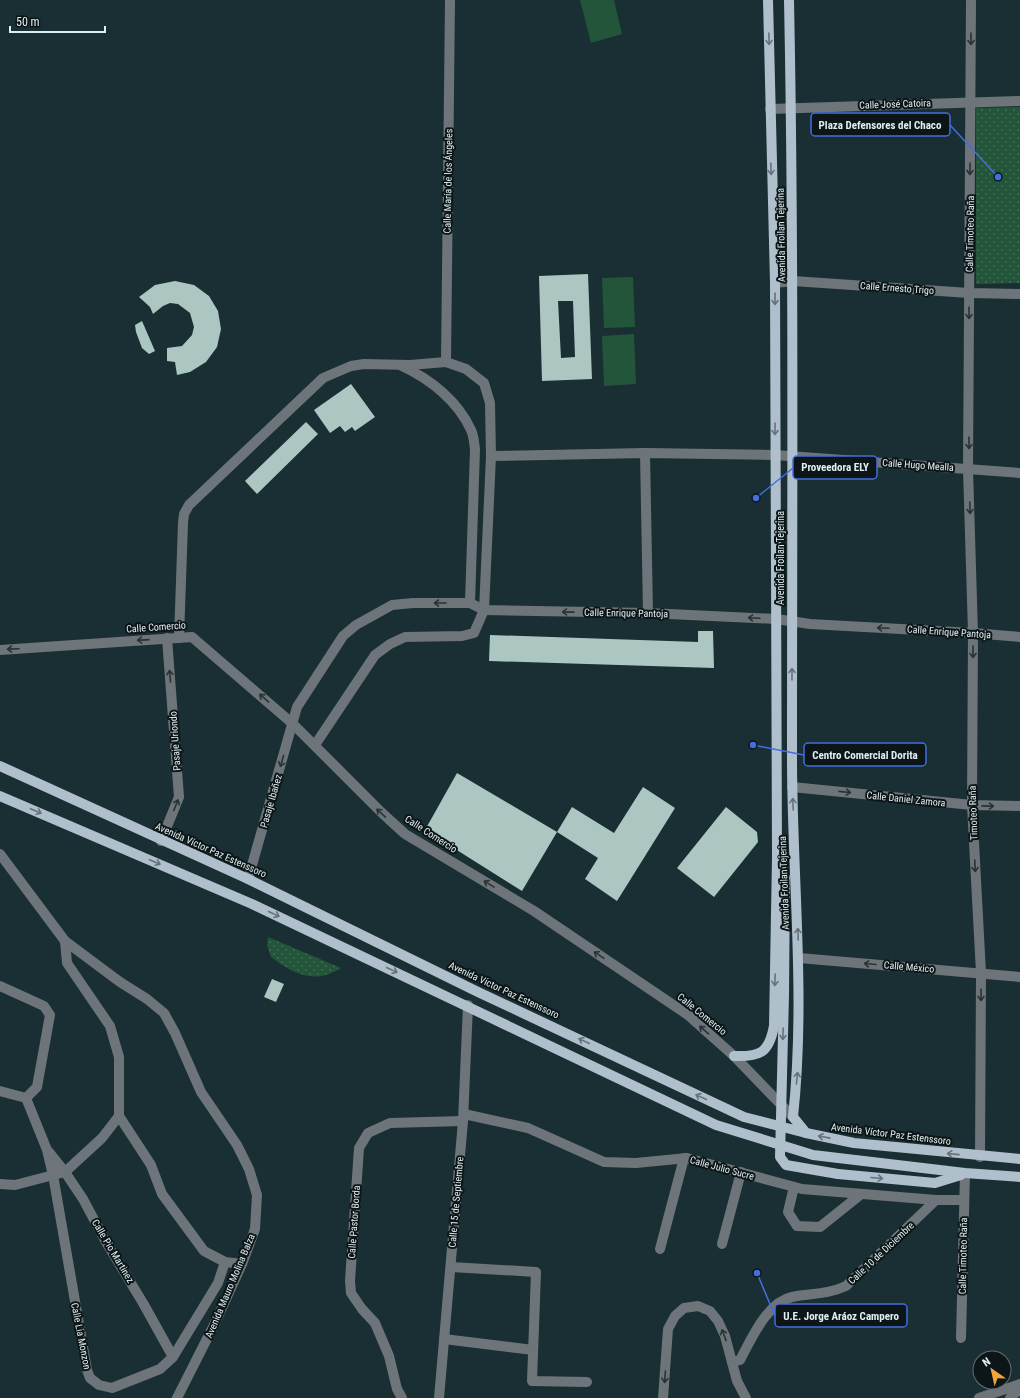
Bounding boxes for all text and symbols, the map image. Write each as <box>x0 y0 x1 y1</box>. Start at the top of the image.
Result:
scale bar <box>10 8 105 34</box>
text: 50 m <box>16 15 40 29</box>
one-way arrow <box>765 32 773 45</box>
one-way arrow <box>967 32 975 45</box>
street label: Calle José Catoira <box>859 97 931 111</box>
callout: Plaza Defensores del Chaco <box>811 113 950 136</box>
text: Plaza Defensores del Chaco <box>819 119 942 132</box>
street label: Calle María de los Ángeles <box>441 128 454 233</box>
one-way arrow <box>768 162 775 175</box>
one-way arrow <box>966 162 974 175</box>
street label: Avenida Froilan Tejerina <box>775 188 787 282</box>
street label: Calle Timoteo Raña <box>964 195 976 272</box>
street label: Calle Ernesto Trigo <box>860 280 934 296</box>
one-way arrow <box>771 292 779 305</box>
one-way arrow <box>965 306 973 319</box>
one-way arrow <box>771 422 779 435</box>
one-way arrow <box>965 436 973 449</box>
callout: Proveedora ELY <box>793 456 877 479</box>
street label: Calle Hugo Mealla <box>882 457 954 473</box>
text: Proveedora ELY <box>801 461 869 474</box>
one-way arrow <box>966 501 973 514</box>
street label: Avenida Froilan Tejerina <box>775 511 786 605</box>
one-way arrow <box>434 599 447 607</box>
street label: Calle Enrique Pantoja <box>584 607 668 619</box>
one-way arrow <box>562 608 575 615</box>
one-way arrow <box>748 614 761 622</box>
street label: Calle Comercio <box>126 619 186 635</box>
one-way arrow <box>877 624 890 631</box>
street label: Calle Enrique Pantoja <box>907 624 992 640</box>
one-way arrow <box>137 637 150 644</box>
one-way arrow <box>969 645 977 658</box>
one-way arrow <box>7 646 20 653</box>
one-way arrow <box>788 668 796 681</box>
one-way arrow <box>167 670 174 683</box>
one-way arrow <box>258 694 269 703</box>
street label: Pasaje Uriondo <box>167 711 183 771</box>
callout: Centro Comercial Dorita <box>804 743 926 766</box>
text: Centro Comercial Dorita <box>812 749 918 762</box>
one-way arrow <box>278 754 285 767</box>
street label: Pasaje Ibañez <box>258 773 284 829</box>
street label: Timoteo Raña <box>967 785 979 841</box>
one-way arrow <box>838 789 851 796</box>
street label: Calle Daniel Zamora <box>866 789 946 809</box>
one-way arrow <box>789 798 797 811</box>
one-way arrow <box>173 799 181 811</box>
one-way arrow <box>981 802 994 810</box>
one-way arrow <box>29 808 41 815</box>
one-way arrow <box>376 808 387 817</box>
street label: Calle Comercio <box>403 813 459 855</box>
street label: Avenida Víctor Paz Estenssoro <box>154 820 268 880</box>
street label: Avenida Froilan Tejerina <box>777 836 791 930</box>
one-way arrow <box>149 859 161 866</box>
one-way arrow <box>972 859 979 872</box>
one-way arrow <box>483 880 495 888</box>
one-way arrow <box>268 911 280 918</box>
one-way arrow <box>794 928 801 941</box>
one-way arrow <box>593 951 604 959</box>
street label: Calle México <box>883 959 935 975</box>
street label: Avenida Víctor Paz Estenssoro <box>447 960 561 1020</box>
one-way arrow <box>864 960 877 967</box>
one-way arrow <box>386 967 398 974</box>
one-way arrow <box>771 973 779 986</box>
one-way arrow <box>977 988 985 1001</box>
street label: Calle Comercio <box>675 991 729 1037</box>
one-way arrow <box>700 1026 710 1035</box>
one-way arrow <box>779 1027 787 1040</box>
one-way arrow <box>578 1037 590 1044</box>
one-way arrow <box>793 1072 801 1085</box>
one-way arrow <box>696 1093 708 1100</box>
street label: Avenida Víctor Paz Estenssoro <box>831 1121 951 1147</box>
one-way arrow <box>818 1133 831 1141</box>
one-way arrow <box>947 1150 960 1157</box>
street label: Calle Julio Sucre <box>689 1154 756 1182</box>
street label: Calle 15 de Septiembre <box>447 1156 465 1248</box>
one-way arrow <box>870 1174 883 1181</box>
street label: Calle Pastor Borda <box>346 1185 362 1259</box>
street label: Calle Pio Martinez <box>90 1217 136 1285</box>
street label: Calle Timoteo Raña <box>957 1217 969 1294</box>
street label: Calle 10 de Diciembre <box>846 1219 916 1286</box>
street label: Avenida Mauro Molina Balza <box>203 1232 257 1340</box>
street label: Calle Lia Monzon <box>69 1302 93 1370</box>
callout: U.E. Jorge Aráoz Campero <box>775 1304 907 1327</box>
text: U.E. Jorge Aráoz Campero <box>783 1310 899 1323</box>
one-way arrow <box>720 1328 727 1341</box>
north arrow <box>972 1350 1012 1390</box>
text: N <box>980 1355 993 1369</box>
one-way arrow <box>661 1370 668 1383</box>

